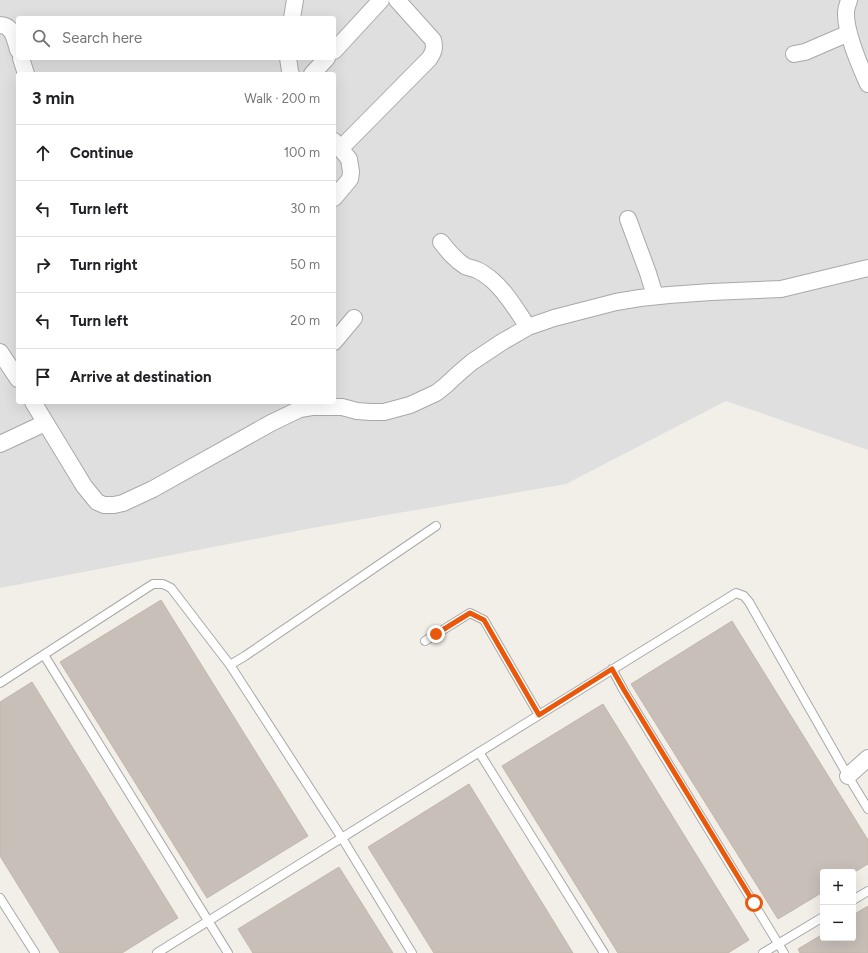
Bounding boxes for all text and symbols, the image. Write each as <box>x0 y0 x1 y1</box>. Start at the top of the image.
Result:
search box <box>16 16 336 60</box>
icon: search <box>30 27 52 49</box>
text: Search here <box>62 29 142 47</box>
text: 3 min <box>32 88 74 108</box>
text: Walk · 200 m <box>244 91 320 106</box>
icon: ahead <box>32 142 54 164</box>
text: Continue <box>70 144 133 162</box>
text: 100 m <box>284 145 320 160</box>
icon: left <box>32 198 54 220</box>
text: Turn left <box>70 200 128 218</box>
text: 30 m <box>290 201 320 216</box>
icon: right <box>32 254 54 276</box>
text: Turn right <box>70 256 138 274</box>
text: 50 m <box>290 257 320 272</box>
icon: left <box>32 310 54 332</box>
text: Turn left <box>70 312 128 330</box>
text: 20 m <box>290 313 320 328</box>
icon: arrive <box>32 366 54 388</box>
text: Arrive at destination <box>70 368 211 386</box>
route end <box>427 625 445 643</box>
map controls <box>820 869 856 941</box>
button: + <box>820 869 856 905</box>
route start <box>745 894 763 912</box>
button: − <box>820 905 856 941</box>

